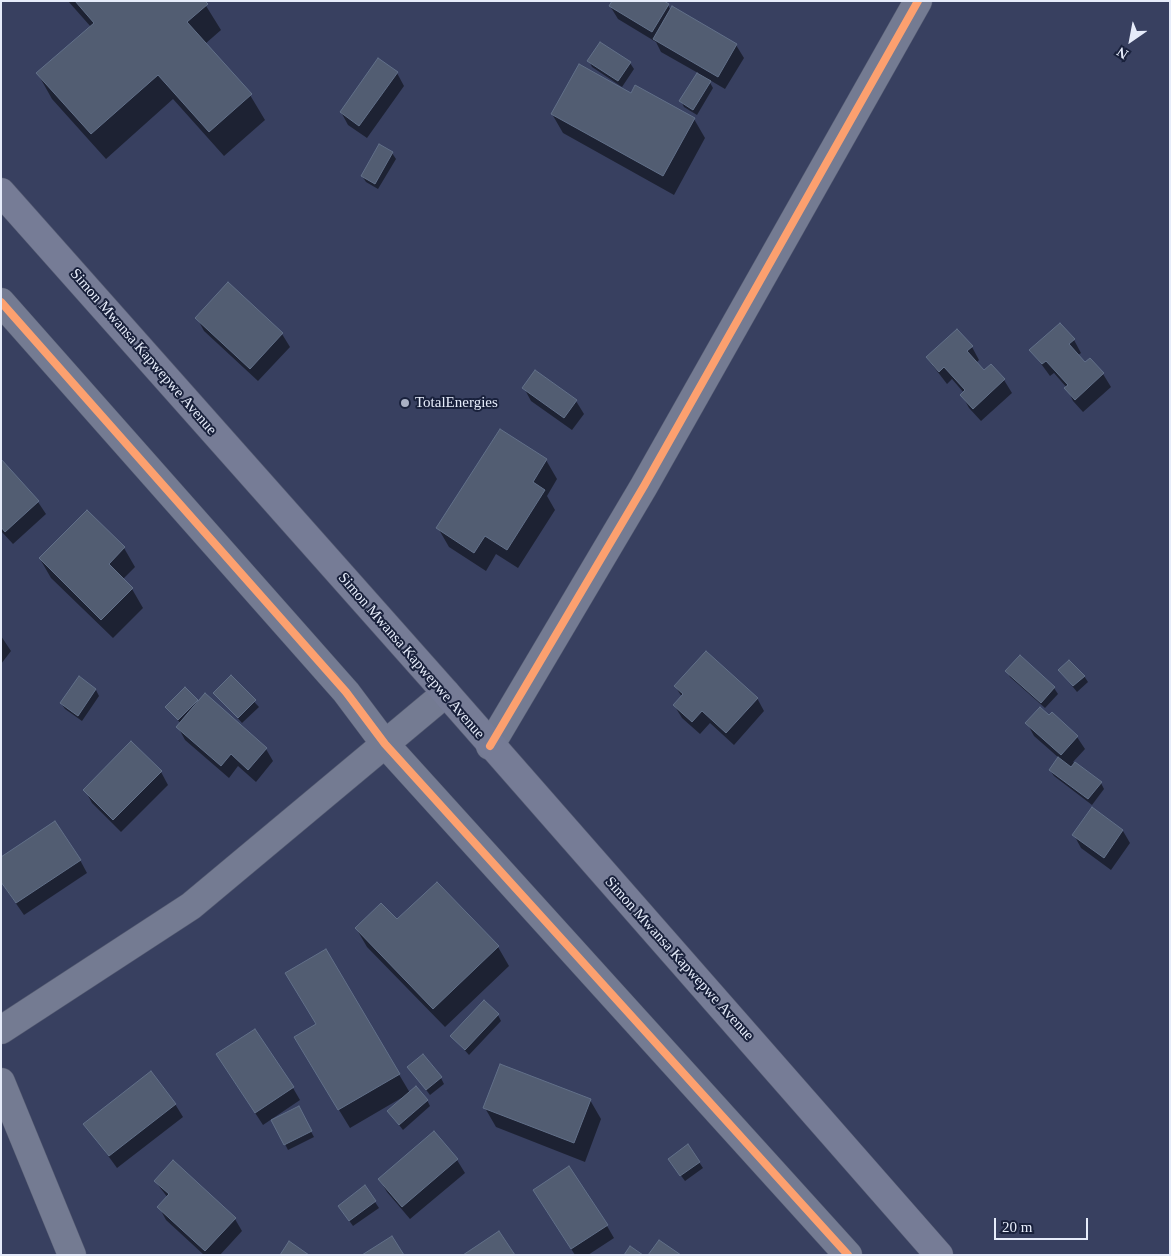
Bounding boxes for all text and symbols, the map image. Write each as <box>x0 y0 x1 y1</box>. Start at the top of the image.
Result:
north arrow <box>1106 15 1156 65</box>
text: N <box>1114 44 1131 62</box>
street label: Simon Mwansa Kapwepwe Avenue <box>66 265 220 439</box>
place label: TotalEnergies <box>415 394 498 412</box>
marker: TotalEnergies <box>399 397 411 409</box>
street label: Simon Mwansa Kapwepwe Avenue <box>334 569 488 743</box>
street label: Simon Mwansa Kapwepwe Avenue <box>601 873 757 1045</box>
scale bar <box>996 1208 1090 1240</box>
text: 20 m <box>1002 1219 1032 1235</box>

